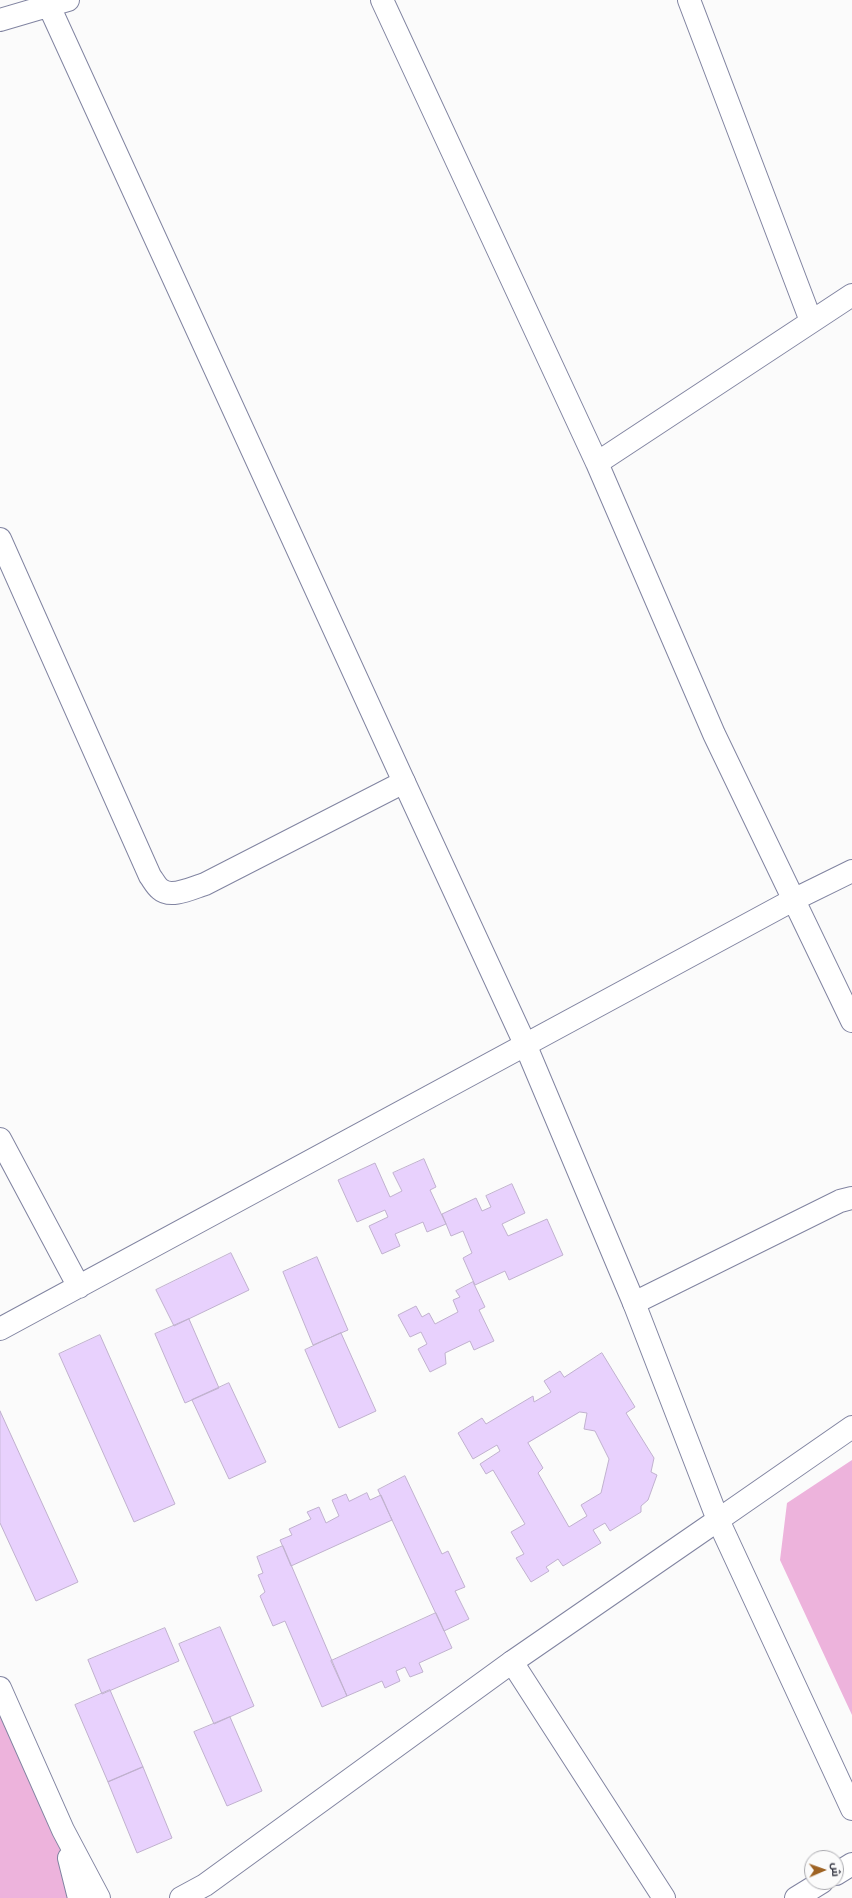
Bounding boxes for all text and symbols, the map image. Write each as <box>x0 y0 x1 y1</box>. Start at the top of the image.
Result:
north arrow <box>804 1850 844 1890</box>
text: ش <box>829 1862 842 1877</box>

